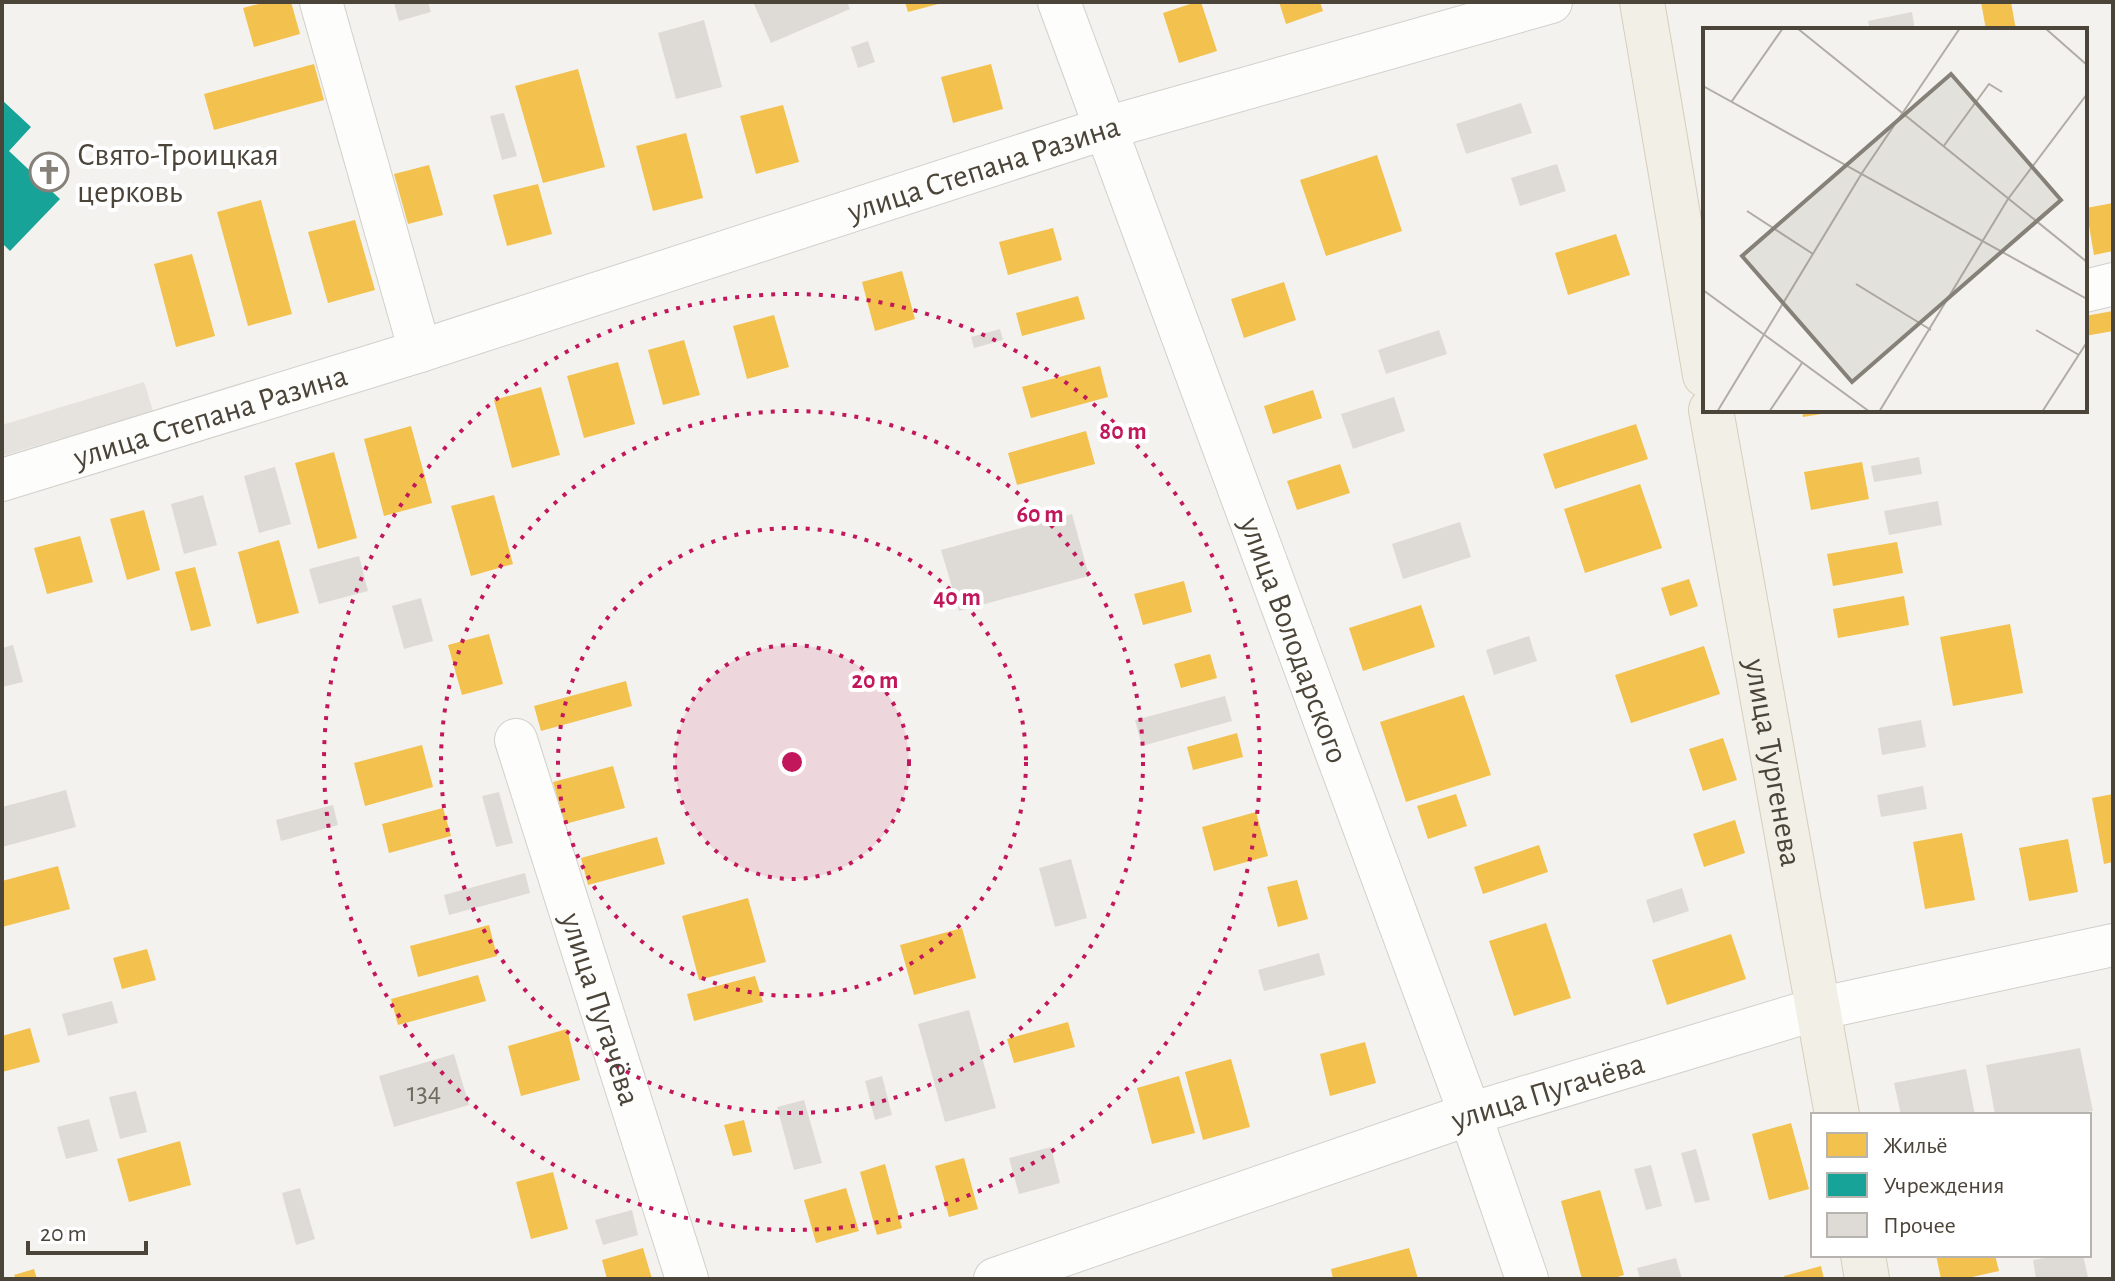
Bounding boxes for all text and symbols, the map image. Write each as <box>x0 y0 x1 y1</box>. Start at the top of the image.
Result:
inset map <box>1703 28 2087 412</box>
street label: улица Степана Разина <box>843 110 1124 228</box>
place label: Свято-Троицкая церковь <box>77 139 279 208</box>
church icon: Свято-Троицкая церковь <box>28 151 70 193</box>
street label: улица Степана Разина <box>69 359 351 474</box>
text: 80 m <box>1099 420 1147 444</box>
text: 60 m <box>1016 503 1064 527</box>
street label: улица Володарского <box>1233 512 1354 767</box>
text: 40 m <box>933 586 981 610</box>
street label: улица Тургенева <box>1739 655 1807 869</box>
text: 20 m <box>852 669 898 693</box>
centre of rings <box>778 748 806 776</box>
street label: улица Пугачёва <box>555 908 646 1109</box>
street label: улица Пугачёва <box>1446 1047 1648 1137</box>
house number: 134 <box>407 1079 441 1107</box>
legend <box>1811 1113 2091 1257</box>
text: Жильё <box>1883 1134 1948 1158</box>
text: Учреждения <box>1883 1174 2005 1198</box>
scale bar <box>28 1205 146 1255</box>
text: Прочее <box>1883 1214 1956 1238</box>
text: 20 m <box>40 1222 87 1246</box>

